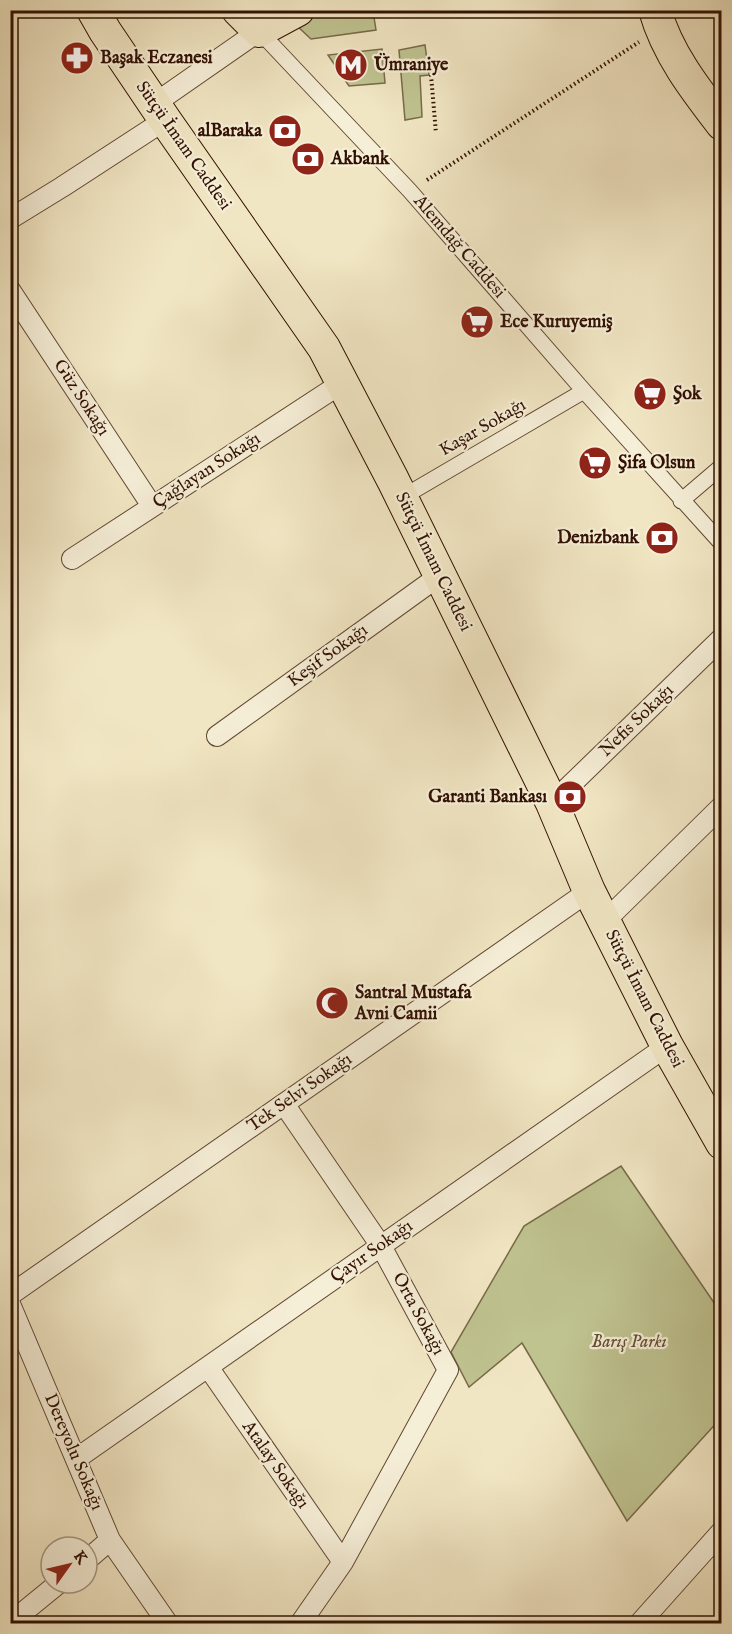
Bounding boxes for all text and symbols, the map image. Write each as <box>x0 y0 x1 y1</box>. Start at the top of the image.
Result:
pharmacy icon: Başak Eczanesi <box>59 40 95 76</box>
place label: Başak Eczanesi <box>100 47 213 70</box>
metro station icon: Ümraniye <box>333 47 369 83</box>
place label: Ümraniye <box>373 52 449 77</box>
street label: Sütçü İmam Caddesi <box>130 76 237 215</box>
bank icon: alBaraka <box>267 113 303 149</box>
place label: alBaraka <box>198 120 263 143</box>
bank icon: Akbank <box>290 141 326 177</box>
place label: Akbank <box>330 148 391 171</box>
street label: Alemdağ Caddesi <box>407 190 510 304</box>
supermarket icon: Ece Kuruyemiş <box>459 304 495 340</box>
place label: Ece Kuruyemiş <box>500 311 613 334</box>
street label: Güz Sokağı <box>48 355 114 441</box>
supermarket icon: Şok <box>632 376 668 412</box>
place label: Şok <box>673 383 703 406</box>
street label: Kaşar Sokağı <box>436 394 531 462</box>
street label: Çağlayan Sokağı <box>149 428 265 514</box>
supermarket icon: Şifa Olsun <box>577 445 613 481</box>
place label: Şifa Olsun <box>618 452 696 475</box>
street label: Sütçü İmam Caddesi <box>389 488 478 636</box>
bank icon: Denizbank <box>644 520 680 556</box>
place label: Denizbank <box>557 527 640 550</box>
street label: Keşif Sokağı <box>283 619 373 693</box>
street label: Nefis Sokağı <box>595 680 679 762</box>
bank icon: Garanti Bankası <box>552 779 588 815</box>
place label: Garanti Bankası <box>428 786 547 809</box>
street label: Sütçü İmam Caddesi <box>599 925 690 1072</box>
place label: Santral Mustafa Avni Camii <box>354 982 473 1026</box>
mosque icon: Santral Mustafa Avni Camii <box>314 985 350 1021</box>
street label: Tek Selvi Sokağı <box>243 1048 357 1138</box>
street label: Çayır Sokağı <box>326 1215 418 1289</box>
street label: Orta Sokağı <box>387 1269 449 1359</box>
park label: Barış Parkı <box>591 1331 667 1354</box>
street label: Dereyolu Sokağı <box>38 1390 108 1514</box>
street label: Atalay Sokağı <box>236 1416 314 1514</box>
north arrow <box>39 1535 99 1595</box>
text: K <box>68 1547 92 1569</box>

